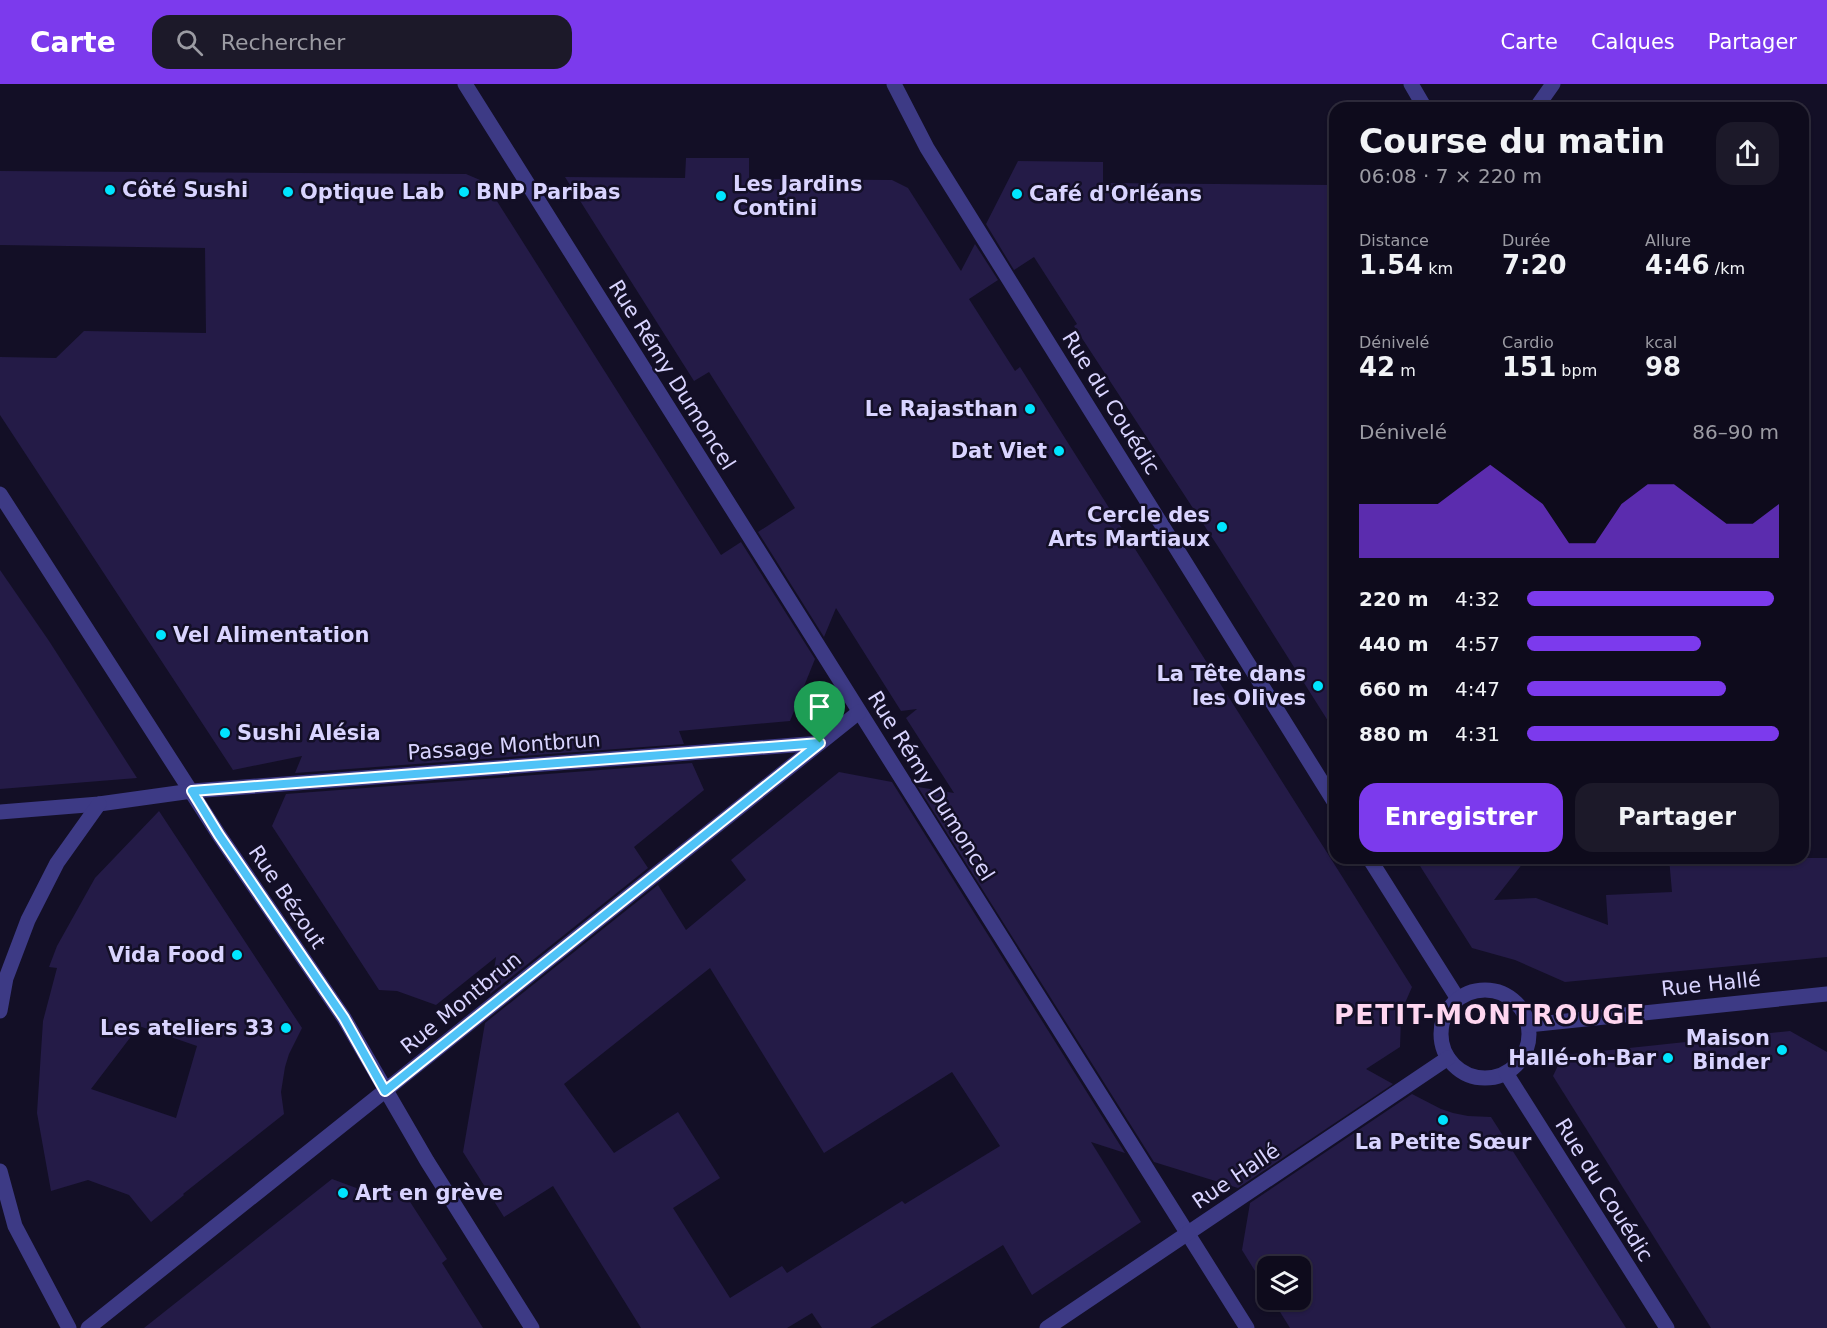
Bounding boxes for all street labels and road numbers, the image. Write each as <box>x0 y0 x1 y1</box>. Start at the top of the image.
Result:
street label: Rue Rémy Dumoncel <box>604 276 740 474</box>
street label: Rue du Couédic <box>1057 327 1165 479</box>
street label: Rue Rémy Dumoncel <box>863 687 999 885</box>
street label: Passage Montbrun <box>407 727 601 765</box>
street label: Rue Bézout <box>244 841 330 953</box>
street label: Rue Montbrun <box>396 947 526 1059</box>
street label: Rue Hallé <box>1660 967 1762 1001</box>
street label: Rue du Couédic <box>1550 1114 1658 1266</box>
street label: Rue Hallé <box>1188 1138 1284 1214</box>

